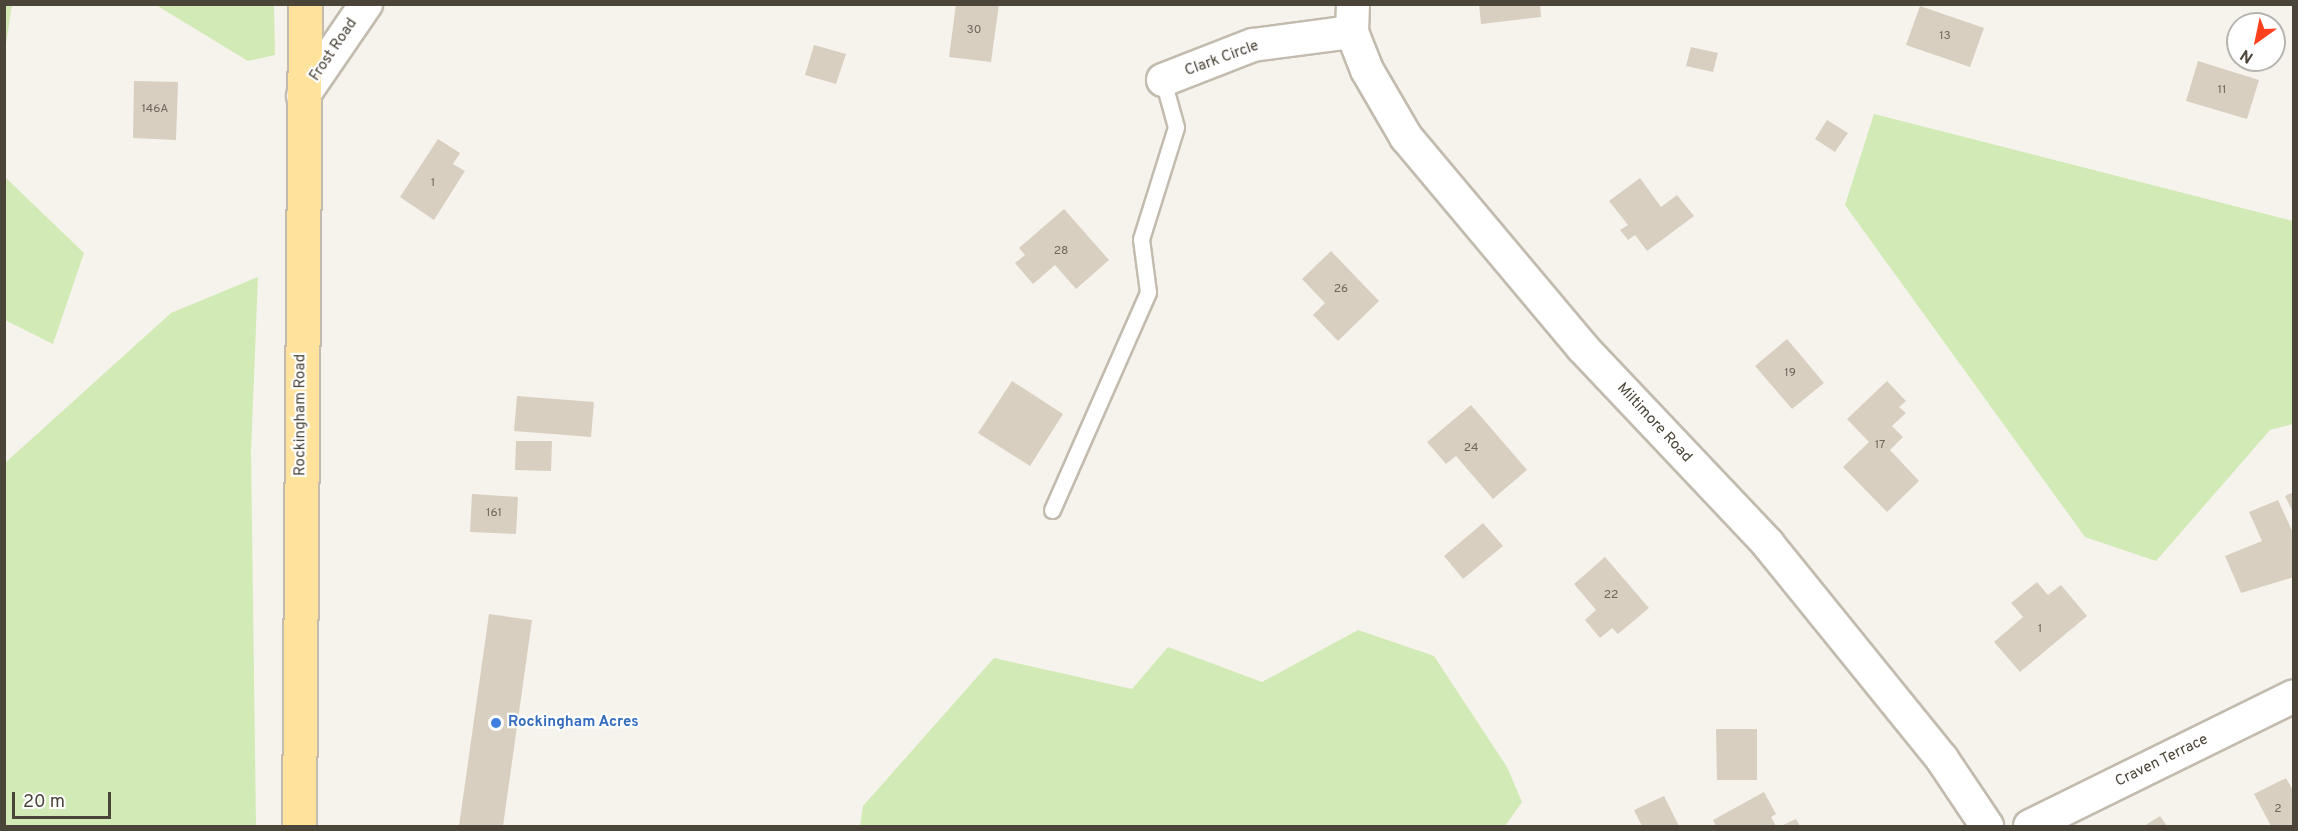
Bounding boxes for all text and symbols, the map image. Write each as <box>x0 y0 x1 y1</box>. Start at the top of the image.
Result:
north arrow <box>2226 12 2286 72</box>
street label: Frost Road <box>306 15 362 85</box>
house number: 30 <box>967 24 981 38</box>
house number: 13 <box>1939 30 1951 44</box>
street label: Clark Circle <box>1183 37 1261 81</box>
text: N <box>2237 44 2258 67</box>
house number: 11 <box>2218 84 2226 98</box>
house number: 146A <box>142 103 168 117</box>
house number: 1 <box>431 177 435 191</box>
house number: 28 <box>1054 245 1068 259</box>
house number: 26 <box>1334 283 1348 297</box>
street label: Rockingham Road <box>292 354 310 476</box>
house number: 19 <box>1784 367 1796 381</box>
street label: Miltimore Road <box>1613 380 1695 466</box>
house number: 17 <box>1875 439 1885 453</box>
house number: 24 <box>1464 442 1478 456</box>
house number: 161 <box>486 507 502 521</box>
house number: 22 <box>1604 589 1618 603</box>
house number: 1 <box>2038 623 2042 637</box>
place label: Rockingham Acres <box>508 714 639 732</box>
marker: Rockingham Acres <box>489 716 503 730</box>
street label: Craven Terrace <box>2112 731 2212 791</box>
scale bar <box>15 780 114 818</box>
text: 20 m <box>23 791 65 814</box>
house number: 2 <box>2274 803 2282 817</box>

